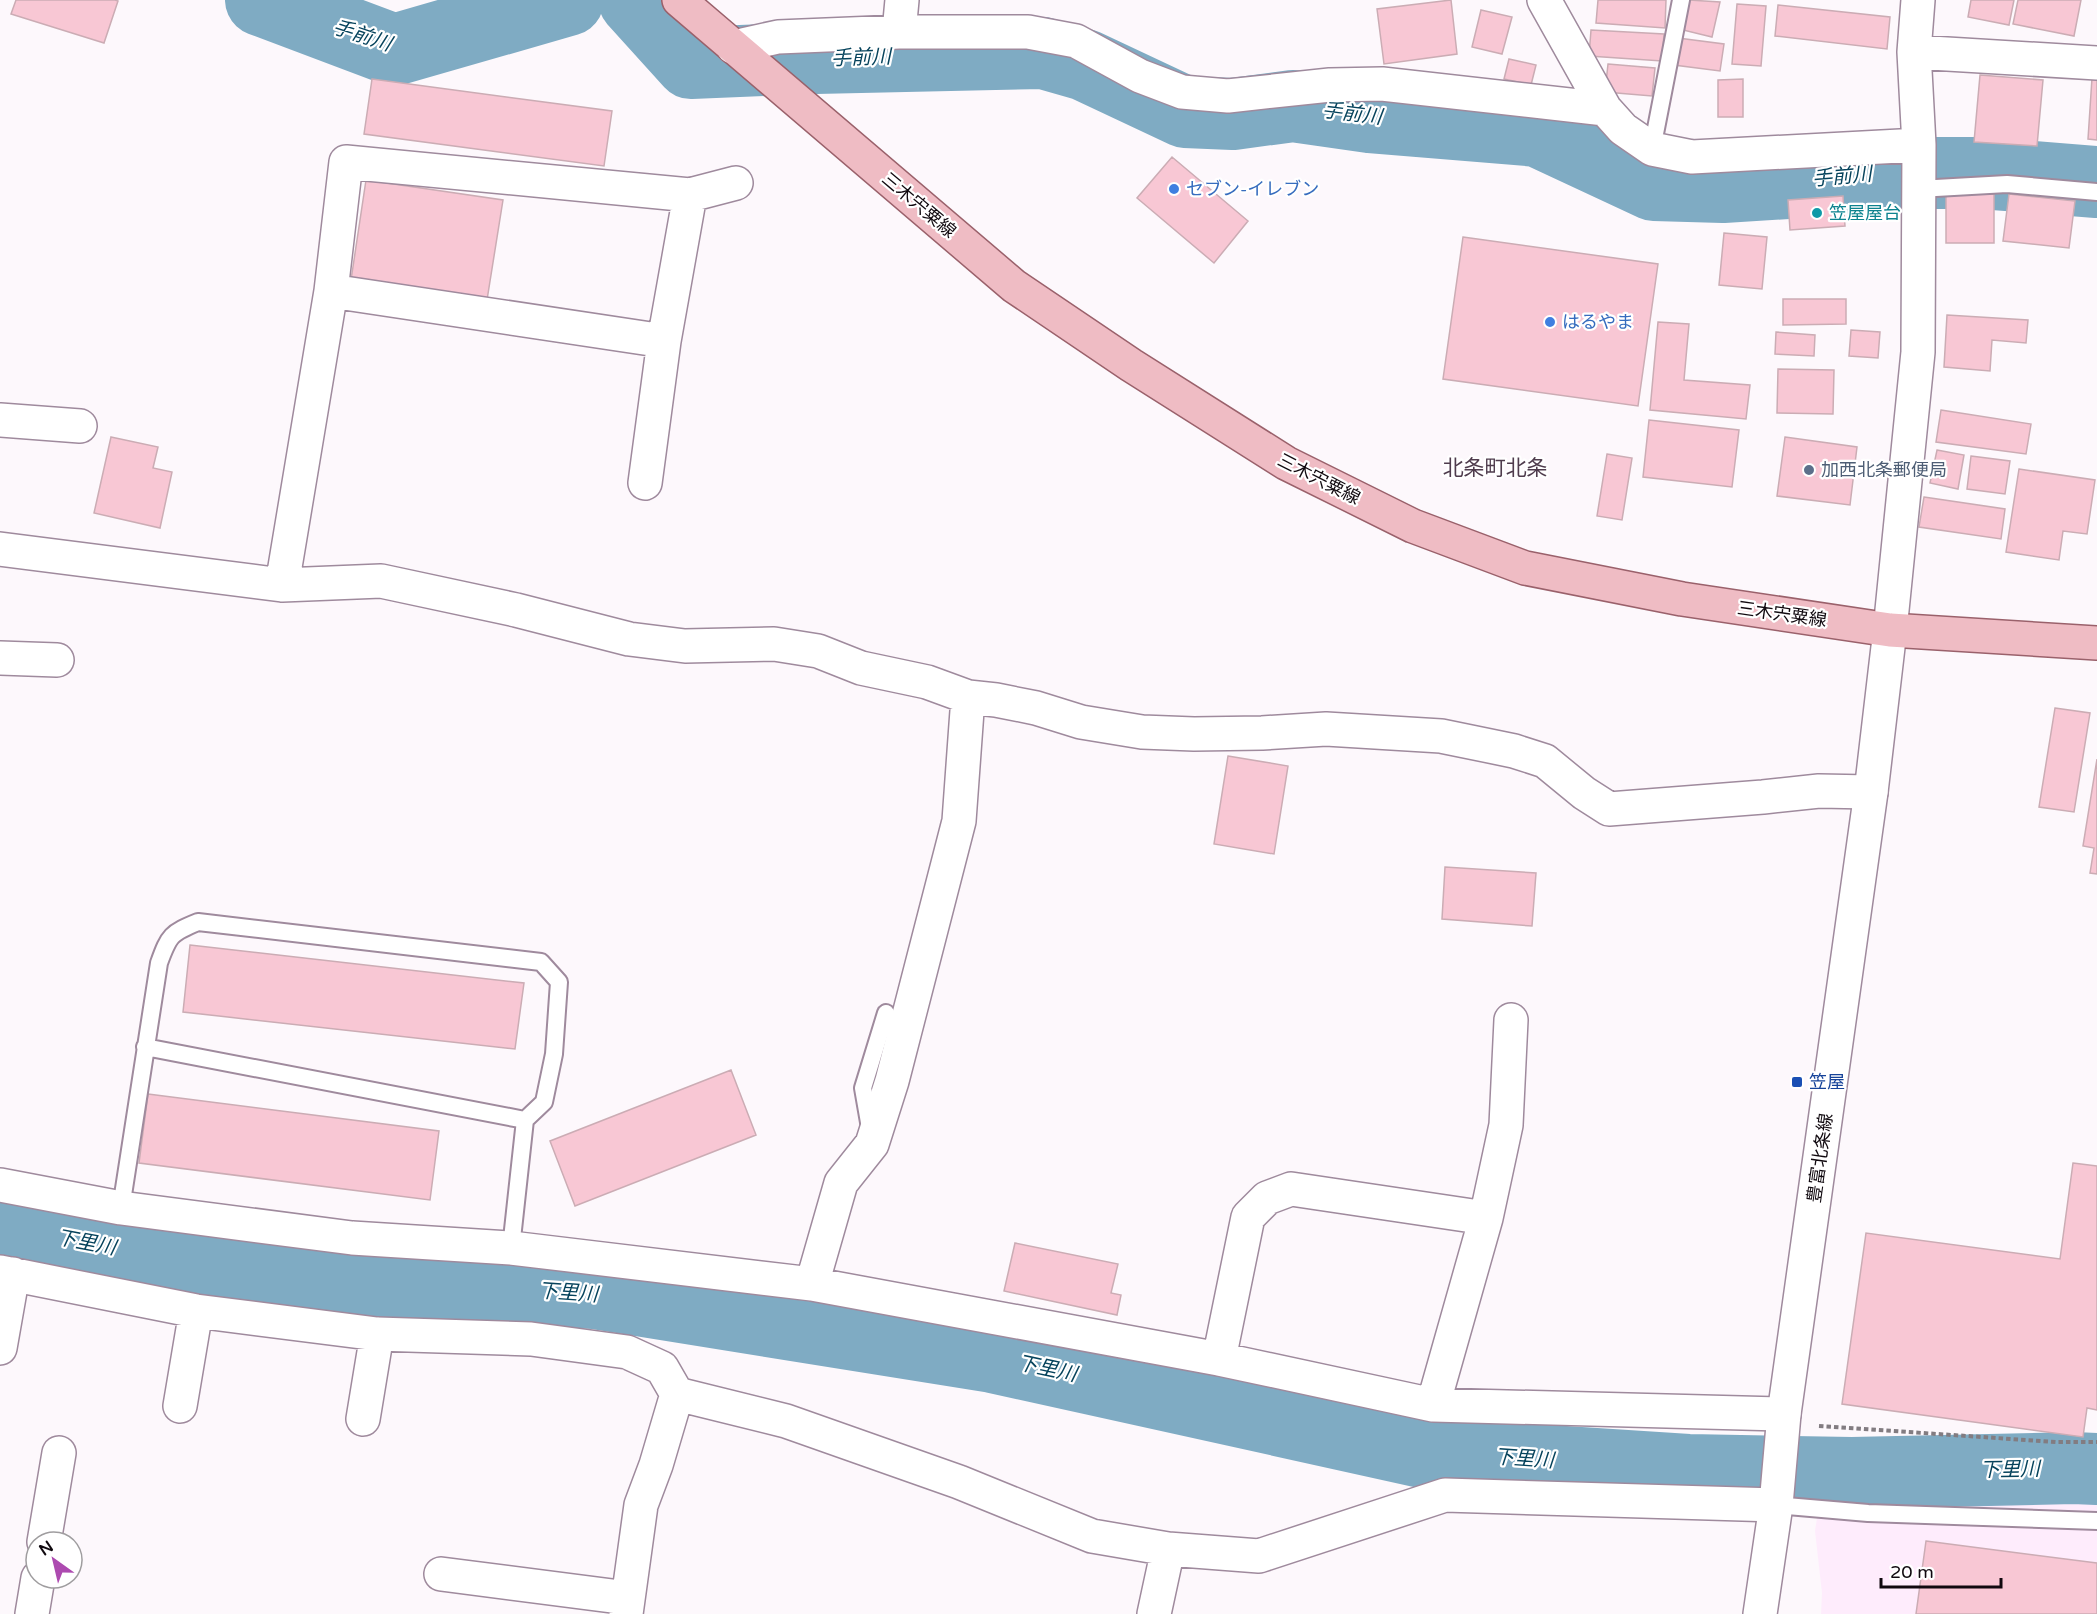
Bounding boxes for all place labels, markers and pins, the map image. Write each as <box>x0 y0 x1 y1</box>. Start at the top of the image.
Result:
place label: セブン-イレブン <box>1186 178 1319 200</box>
marker: セブン-イレブン <box>1167 182 1181 196</box>
place label: 笠屋屋台 <box>1829 202 1901 224</box>
marker: 笠屋屋台 <box>1810 206 1824 220</box>
place label: はるやま <box>1562 311 1634 333</box>
marker: はるやま <box>1543 315 1557 329</box>
place label: 加西北条郵便局 <box>1821 459 1947 481</box>
marker: 加西北条郵便局 <box>1802 463 1816 477</box>
place label: 笠屋 <box>1809 1071 1845 1093</box>
marker: 笠屋 <box>1790 1075 1804 1089</box>

